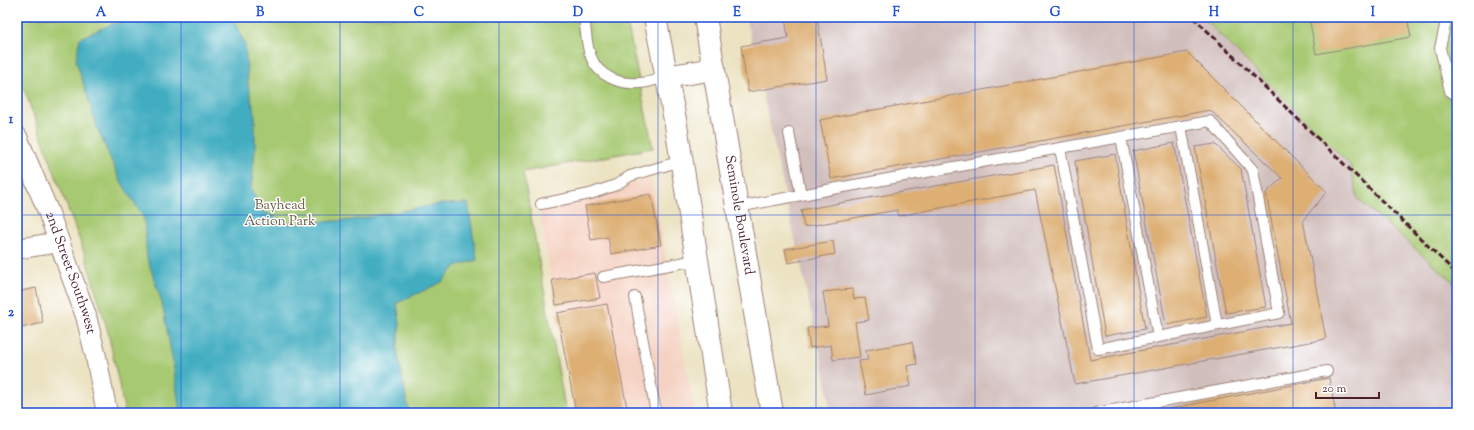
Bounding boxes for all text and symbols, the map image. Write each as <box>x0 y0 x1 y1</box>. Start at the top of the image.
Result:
text: A <box>96 4 107 22</box>
text: B <box>256 4 265 22</box>
text: C <box>414 4 424 22</box>
text: D <box>573 4 583 22</box>
text: E <box>733 4 741 22</box>
text: F <box>892 4 900 22</box>
text: G <box>1050 4 1061 22</box>
text: H <box>1209 4 1220 22</box>
text: I <box>1371 4 1376 22</box>
text: 1 <box>9 111 14 129</box>
street label: Seminole Boulevard <box>719 154 758 277</box>
park label: Bayhead Action Park <box>244 196 316 232</box>
street label: 2nd Street Southwest <box>39 209 100 336</box>
text: 2 <box>8 304 15 322</box>
scale bar <box>1316 374 1379 400</box>
text: 20 m <box>1322 380 1347 398</box>

